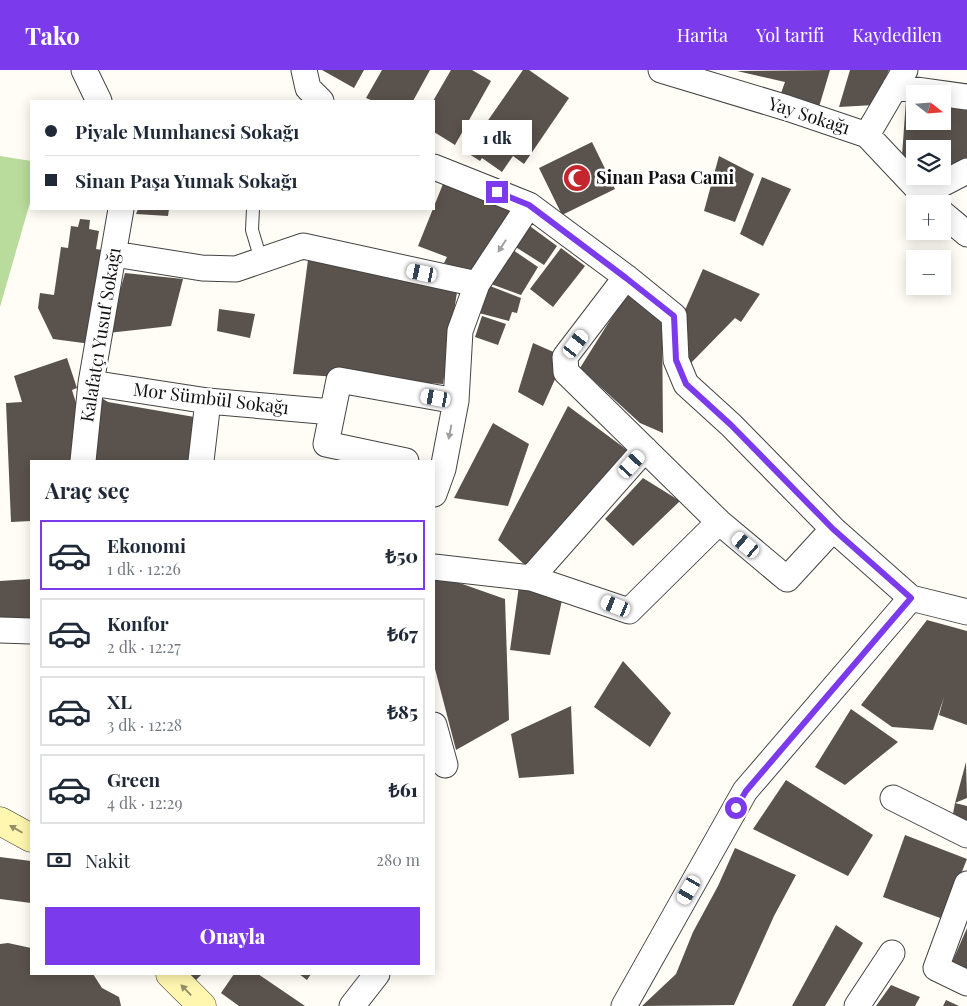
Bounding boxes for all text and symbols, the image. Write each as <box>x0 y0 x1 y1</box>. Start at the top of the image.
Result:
text: Tako <box>25 19 80 51</box>
text: Harita <box>677 23 728 47</box>
text: Yol tarifi <box>756 23 824 47</box>
text: Kaydedilen <box>852 23 942 47</box>
north arrow <box>906 85 951 130</box>
map controls <box>906 85 951 295</box>
street label: Yay Sokağı <box>765 90 853 139</box>
text: Piyale Mumhanesi Sokağı <box>75 118 299 144</box>
callout: 1 dk <box>462 119 532 154</box>
text: 1 dk <box>482 127 512 148</box>
button: layers <box>906 140 951 185</box>
mosque icon: Sinan Pasa Cami <box>562 163 592 193</box>
place label: Sinan Pasa Cami <box>596 165 735 189</box>
text: Sinan Paşa Yumak Sokağı <box>75 167 297 193</box>
route end <box>486 181 508 203</box>
button: + <box>906 195 951 240</box>
one-way arrow <box>497 239 507 253</box>
street label: Kalafatçı Yusuf Sokağı <box>74 246 126 424</box>
button: − <box>906 250 951 295</box>
car <box>405 263 438 283</box>
car <box>560 328 591 360</box>
street label: Mor Sümbül Sokağı <box>132 377 290 419</box>
car <box>419 388 452 408</box>
one-way arrow <box>446 425 454 440</box>
car <box>616 448 647 480</box>
text: Araç seç <box>45 475 130 505</box>
car <box>729 530 762 560</box>
text: Ekonomi <box>107 532 186 558</box>
icon: car <box>47 533 92 578</box>
text: ₺50 <box>386 542 418 568</box>
text: 1 dk · 12:26 <box>107 558 181 579</box>
car <box>599 593 632 619</box>
text: Konfor <box>107 610 169 636</box>
icon: car <box>47 611 92 656</box>
text: ₺67 <box>387 620 418 646</box>
text: 2 dk · 12:27 <box>107 636 181 657</box>
text: XL <box>107 688 132 714</box>
icon: car <box>47 689 92 734</box>
text: ₺85 <box>387 698 418 724</box>
text: 3 dk · 12:28 <box>107 714 182 735</box>
text: Green <box>107 766 160 792</box>
icon: car <box>47 767 92 812</box>
text: ₺61 <box>389 776 418 802</box>
text: 4 dk · 12:29 <box>107 792 183 813</box>
route start <box>725 797 747 819</box>
one-way arrow <box>9 825 22 834</box>
icon: cash <box>45 846 73 874</box>
text: Nakit <box>85 847 130 873</box>
text: 280 m <box>376 849 420 870</box>
car <box>675 873 702 907</box>
button: Onayla <box>45 907 420 965</box>
one-way arrow <box>180 984 192 996</box>

